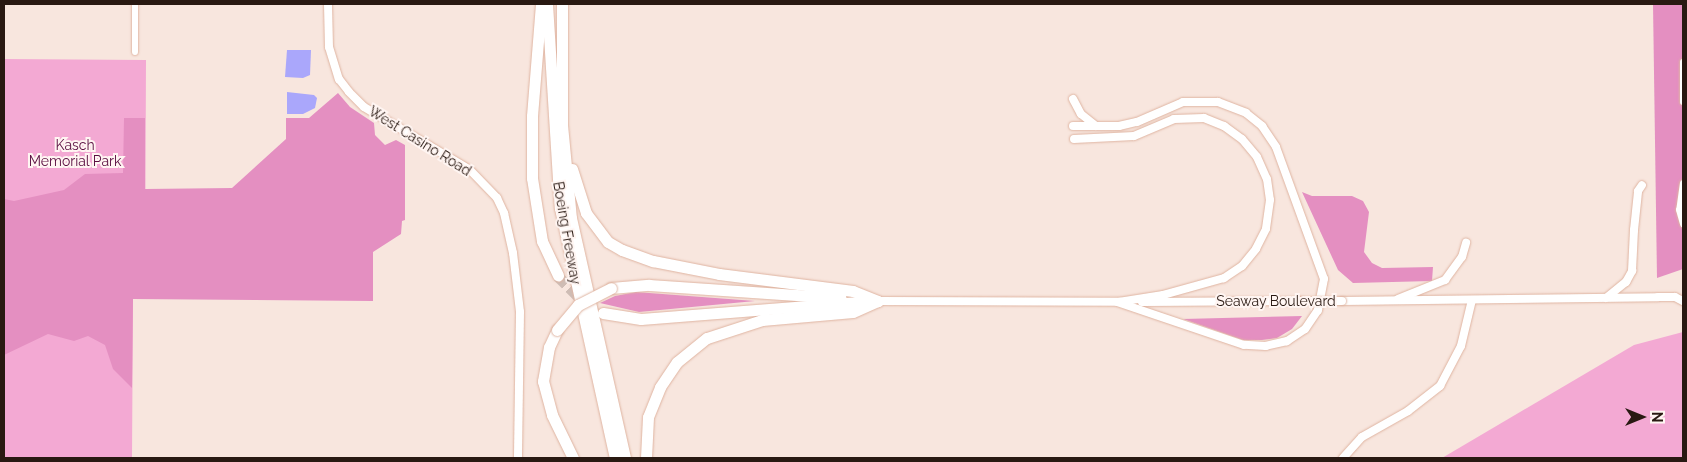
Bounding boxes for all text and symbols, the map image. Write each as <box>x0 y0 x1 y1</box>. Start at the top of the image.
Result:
street label: West Casino Road <box>366 103 474 179</box>
park label: Kasch Memorial Park <box>28 137 122 170</box>
street label: Boeing Freeway <box>550 180 584 286</box>
street label: Seaway Boulevard <box>1216 293 1336 309</box>
north arrow <box>1617 392 1667 442</box>
text: N <box>1649 412 1665 422</box>

